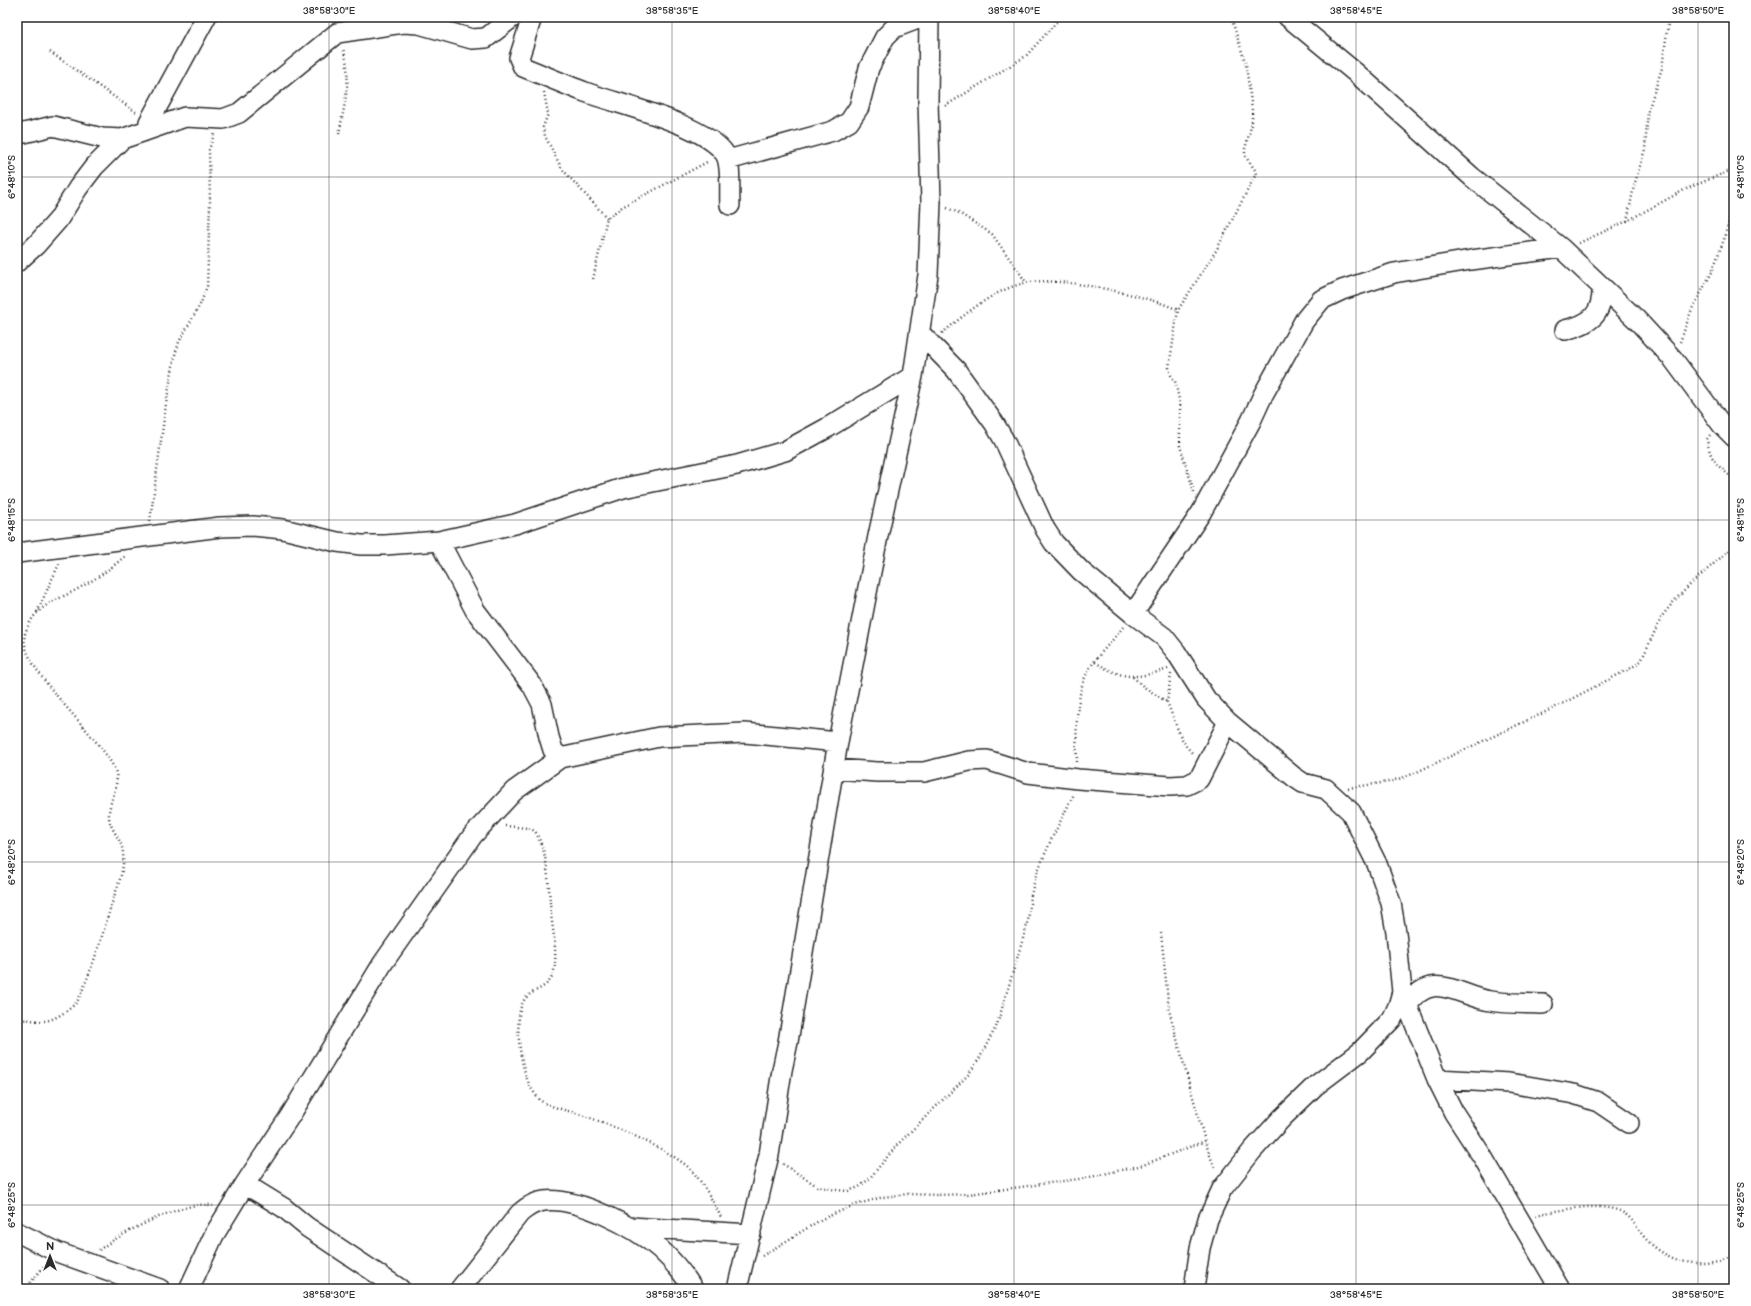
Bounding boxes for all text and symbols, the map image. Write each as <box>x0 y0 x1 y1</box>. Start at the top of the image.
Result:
text: 38°58'30"E <box>303 5 356 17</box>
text: 38°58'35"E <box>646 5 699 17</box>
text: 38°58'40"E <box>988 5 1041 17</box>
text: 38°58'45"E <box>1330 5 1383 17</box>
text: 38°58'50"E <box>1672 5 1725 17</box>
text: 6°48'10"S <box>6 155 18 199</box>
text: 6°48'10"S <box>1735 155 1747 199</box>
text: 6°48'15"S <box>6 498 18 542</box>
text: 6°48'15"S <box>1735 498 1747 542</box>
text: 6°48'20"S <box>6 839 18 885</box>
text: 6°48'20"S <box>1735 839 1747 885</box>
text: 6°48'25"S <box>6 1182 18 1228</box>
text: 6°48'25"S <box>1735 1182 1747 1228</box>
north arrow <box>30 1236 70 1276</box>
text: N <box>46 1240 54 1253</box>
text: 38°58'30"E <box>303 1289 356 1301</box>
text: 38°58'35"E <box>646 1289 699 1301</box>
text: 38°58'40"E <box>988 1289 1041 1301</box>
text: 38°58'45"E <box>1330 1289 1383 1301</box>
text: 38°58'50"E <box>1672 1289 1725 1301</box>

